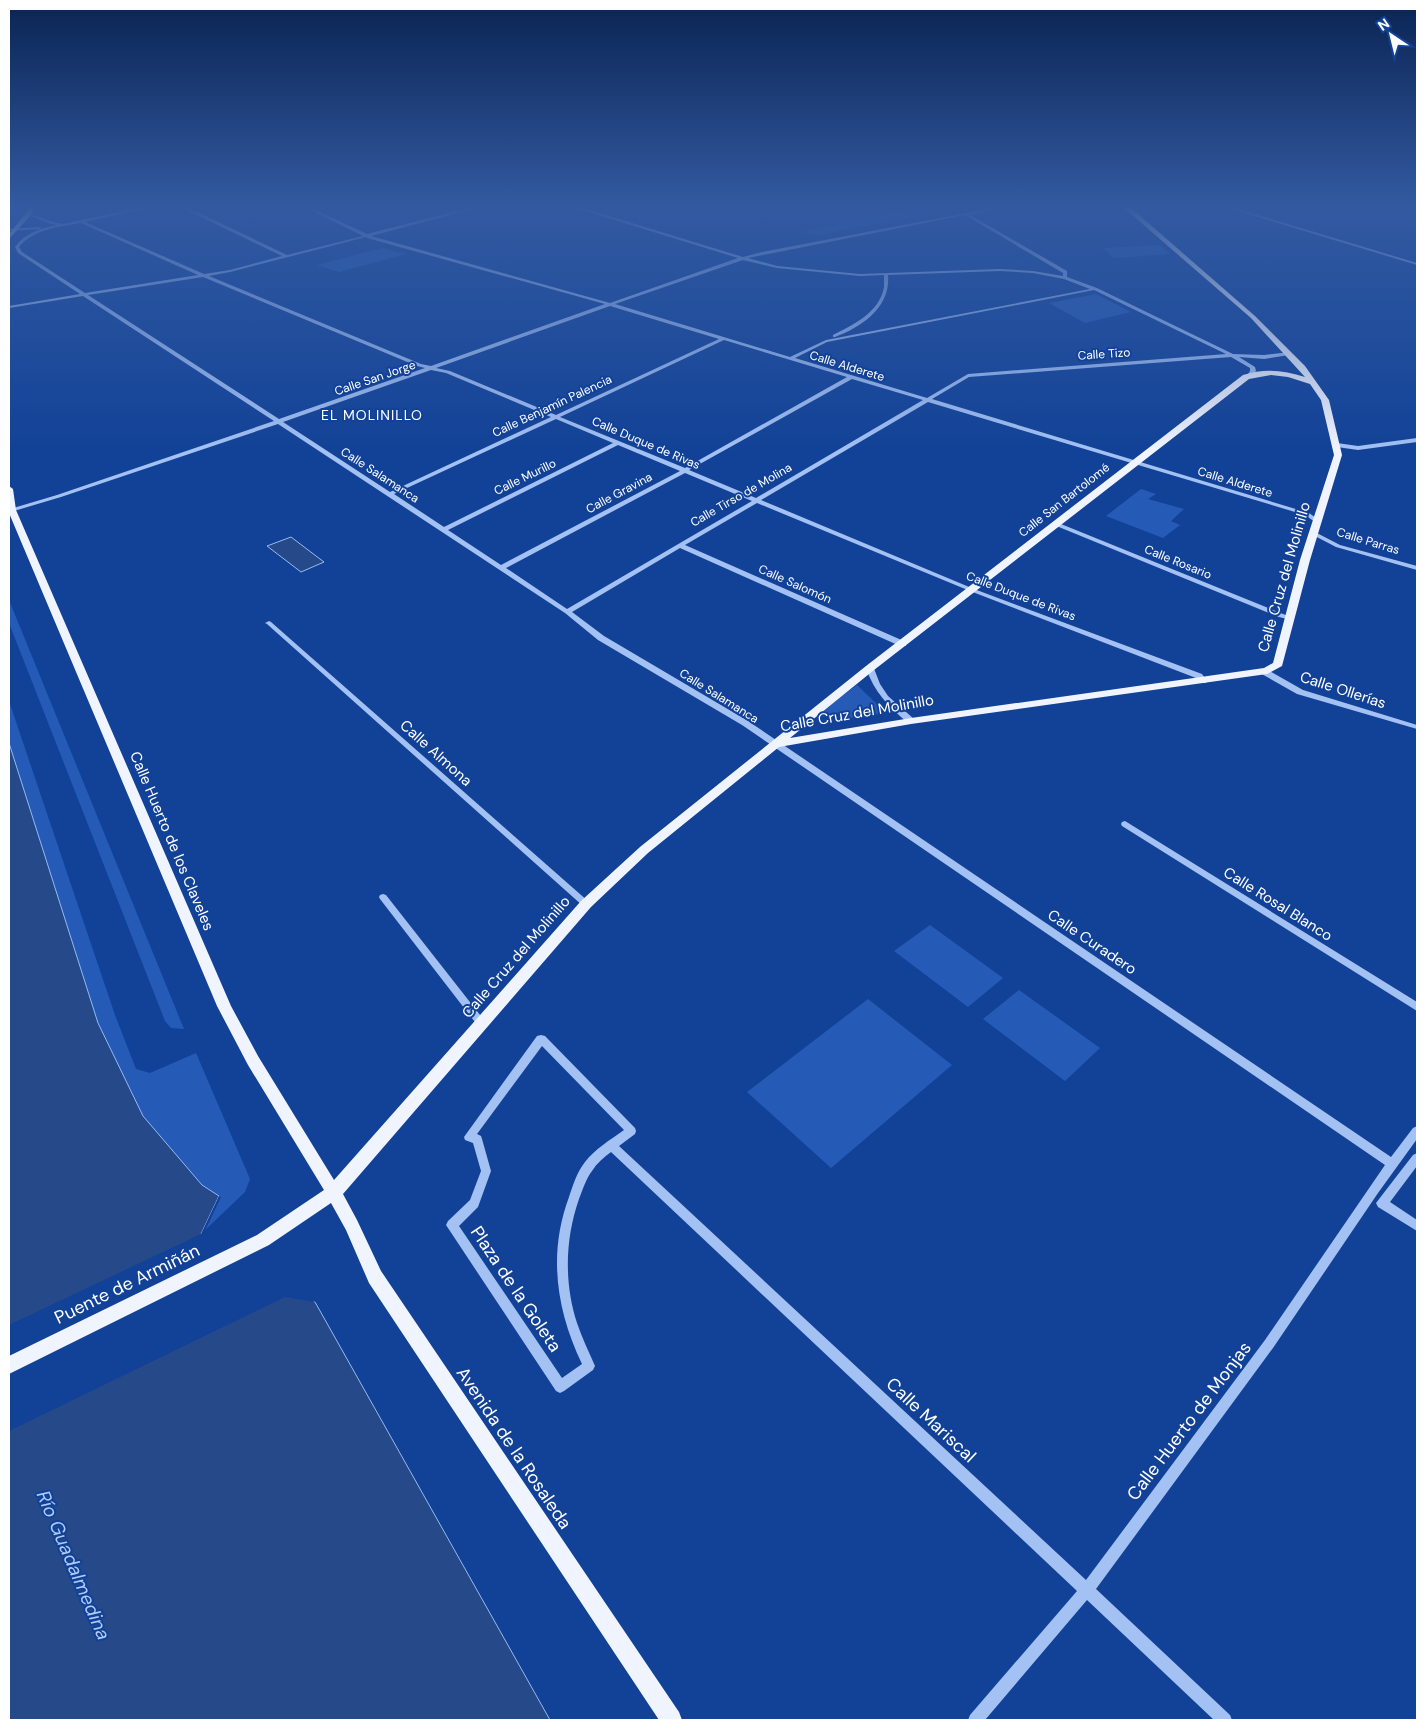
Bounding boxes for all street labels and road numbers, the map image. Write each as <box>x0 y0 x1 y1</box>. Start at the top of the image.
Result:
street label: Calle Tizo <box>1077 344 1131 364</box>
street label: Calle Alderete <box>808 347 887 385</box>
street label: Calle San Jorge <box>332 357 418 399</box>
street label: Calle Benjamín Palencia <box>490 371 614 441</box>
street label: Calle Duque de Rivas <box>589 413 703 473</box>
street label: Calle Salamanca <box>338 444 422 506</box>
street label: Calle Murillo <box>491 455 559 499</box>
street label: Calle Tirso de Molina <box>687 459 795 531</box>
street label: Calle San Bartolomé <box>1015 459 1113 541</box>
street label: Calle Alderete <box>1196 463 1275 501</box>
street label: Calle Gravina <box>583 469 655 517</box>
street label: Calle Cruz del Molinillo <box>1253 499 1315 654</box>
street label: Calle Parras <box>1335 524 1401 558</box>
street label: Calle Rosario <box>1142 541 1214 583</box>
street label: Calle Salomón <box>756 561 834 607</box>
street label: Calle Duque de Rivas <box>964 568 1078 624</box>
street label: Calle Salamanca <box>676 665 762 727</box>
street label: Calle Ollerías <box>1297 667 1389 713</box>
street label: Calle Cruz del Molinillo <box>779 690 935 736</box>
street label: Calle Almona <box>396 715 476 791</box>
street label: Calle Huerto de los Claveles <box>125 748 219 934</box>
street label: Calle Rosal Blanco <box>1220 862 1336 946</box>
street label: Calle Cruz del Molinillo <box>457 892 575 1022</box>
street label: Calle Curadero <box>1044 905 1140 979</box>
street label: Plaza de la Goleta <box>465 1221 567 1357</box>
street label: Puente de Armiñán <box>50 1238 204 1330</box>
street label: Calle Huerto de Monjas <box>1121 1337 1257 1505</box>
street label: Avenida de la Rosaleda <box>451 1362 577 1534</box>
street label: Calle Mariscal <box>881 1372 981 1468</box>

